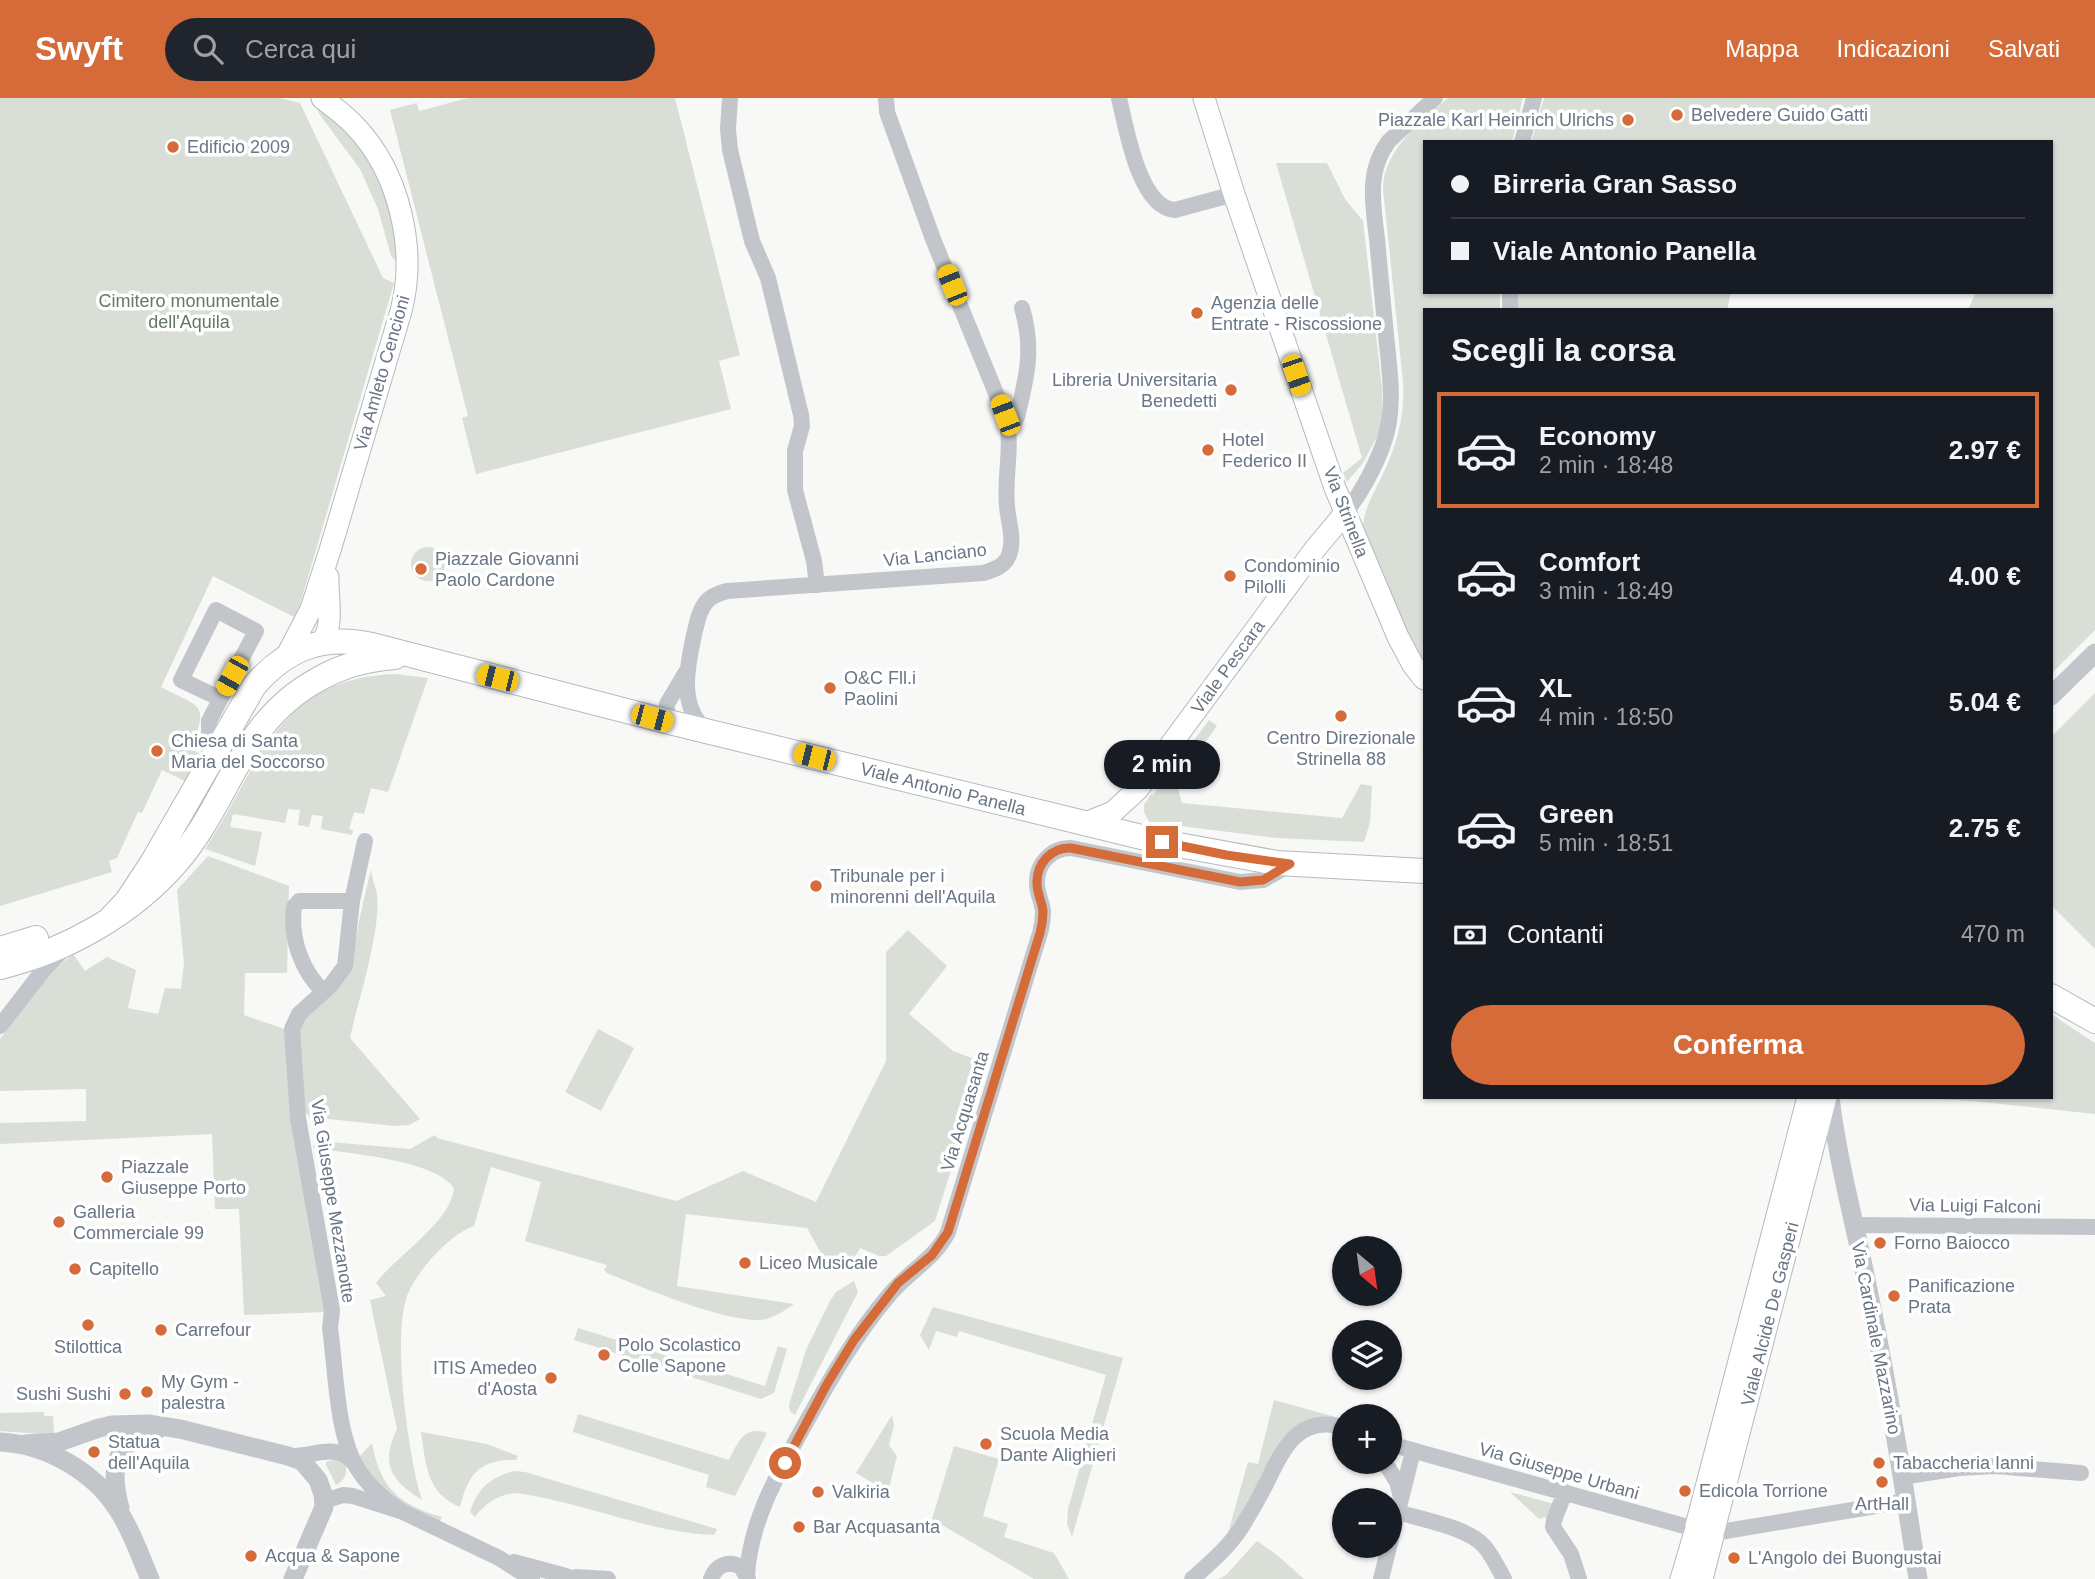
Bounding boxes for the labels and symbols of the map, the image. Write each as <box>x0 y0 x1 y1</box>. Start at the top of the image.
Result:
place label: Belvedere Guido Gatti <box>1691 105 1868 125</box>
marker: Belvedere Guido Gatti <box>1669 107 1685 123</box>
place label: Piazzale Karl Heinrich Ulrichs <box>1378 110 1614 130</box>
marker: Piazzale Karl Heinrich Ulrichs <box>1620 112 1636 128</box>
place label: Edificio 2009 <box>187 137 290 157</box>
marker: Edificio 2009 <box>165 139 181 155</box>
car <box>935 262 970 308</box>
park label: Cimitero monumentale dell'Aquila <box>98 291 280 332</box>
street label: Via Amleto Cencioni <box>350 293 414 453</box>
place label: Agenzia delle Entrate - Riscossione <box>1211 293 1382 334</box>
marker: Agenzia delle Entrate - Riscossione <box>1189 305 1205 321</box>
car <box>1280 352 1313 398</box>
place label: Libreria Universitaria Benedetti <box>1052 370 1218 411</box>
marker: Libreria Universitaria Benedetti <box>1223 382 1239 398</box>
car <box>988 392 1023 438</box>
place label: Hotel Federico II <box>1222 430 1307 471</box>
marker: Hotel Federico II <box>1200 442 1216 458</box>
street label: Via Strinella <box>1320 464 1373 561</box>
street label: Via Lanciano <box>882 540 988 570</box>
place label: Piazzale Giovanni Paolo Cardone <box>435 549 579 590</box>
place label: Condominio Pilolli <box>1244 556 1340 597</box>
marker: Piazzale Giovanni Paolo Cardone <box>413 561 429 577</box>
marker: Condominio Pilolli <box>1222 568 1238 584</box>
street label: Viale Pescara <box>1187 616 1269 718</box>
car <box>213 653 252 699</box>
car <box>475 663 520 693</box>
place label: O&C Fll.i Paolini <box>844 668 916 709</box>
marker: O&C Fll.i Paolini <box>822 680 838 696</box>
car <box>629 702 676 734</box>
marker: Centro Direzionale Strinella 88 <box>1333 708 1349 724</box>
place label: Centro Direzionale Strinella 88 <box>1266 728 1416 769</box>
place label: Chiesa di Santa Maria del Soccorso <box>171 731 325 772</box>
callout: 2 min <box>1104 740 1220 790</box>
car <box>792 742 837 772</box>
marker: Chiesa di Santa Maria del Soccorso <box>149 743 165 759</box>
street label: Viale Antonio Panella <box>858 759 1029 819</box>
route end <box>1146 826 1178 858</box>
place label: Tribunale per i minorenni dell'Aquila <box>830 866 997 907</box>
marker: Tribunale per i minorenni dell'Aquila <box>808 878 824 894</box>
street label: Via Acquasanta <box>937 1047 993 1174</box>
street label: Via Giuseppe Mezzanotte <box>307 1098 359 1304</box>
place label: Piazzale Giuseppe Porto <box>121 1157 246 1198</box>
marker: Piazzale Giuseppe Porto <box>99 1169 115 1185</box>
street label: Via Luigi Falconi <box>1909 1195 2041 1217</box>
place label: Galleria Commerciale 99 <box>73 1202 204 1243</box>
marker: Galleria Commerciale 99 <box>51 1214 67 1230</box>
street label: Viale Alcide De Gasperi <box>1737 1220 1803 1408</box>
place label: Forno Baiocco <box>1894 1233 2010 1253</box>
marker: Forno Baiocco <box>1872 1235 1888 1251</box>
north arrow <box>1332 1236 1402 1306</box>
street label: Via Cardinale Mazzarino <box>1848 1240 1904 1436</box>
place label: Liceo Musicale <box>759 1253 878 1273</box>
marker: Liceo Musicale <box>737 1255 753 1271</box>
place label: Capitello <box>89 1259 159 1279</box>
marker: Capitello <box>67 1261 83 1277</box>
place label: Panificazione Prata <box>1908 1276 2015 1317</box>
marker: Panificazione Prata <box>1886 1288 1902 1304</box>
marker: Stilottica <box>80 1317 96 1333</box>
place label: Carrefour <box>175 1320 251 1340</box>
marker: Carrefour <box>153 1322 169 1338</box>
place label: Polo Scolastico Colle Sapone <box>618 1335 741 1376</box>
place label: Stilottica <box>54 1337 123 1357</box>
marker: Polo Scolastico Colle Sapone <box>596 1347 612 1363</box>
place label: ITIS Amedeo d'Aosta <box>433 1358 538 1399</box>
marker: ITIS Amedeo d'Aosta <box>543 1370 559 1386</box>
place label: My Gym - palestra <box>161 1372 239 1413</box>
place label: Sushi Sushi <box>16 1384 111 1404</box>
marker: My Gym - palestra <box>139 1384 155 1400</box>
marker: Sushi Sushi <box>117 1386 133 1402</box>
place label: Scuola Media Dante Alighieri <box>1000 1424 1116 1465</box>
place label: Statua dell'Aquila <box>108 1432 190 1473</box>
marker: Scuola Media Dante Alighieri <box>978 1436 994 1452</box>
street label: Via Giuseppe Urbani <box>1477 1439 1641 1503</box>
marker: Statua dell'Aquila <box>86 1444 102 1460</box>
route start <box>769 1447 801 1479</box>
place label: Tabaccheria Ianni <box>1893 1453 2034 1473</box>
marker: Tabaccheria Ianni <box>1871 1455 1887 1471</box>
marker: ArtHall <box>1874 1474 1890 1490</box>
place label: Edicola Torrione <box>1699 1481 1828 1501</box>
place label: Valkiria <box>832 1482 891 1502</box>
marker: Edicola Torrione <box>1677 1483 1693 1499</box>
marker: Valkiria <box>810 1484 826 1500</box>
place label: ArtHall <box>1855 1494 1909 1514</box>
place label: Bar Acquasanta <box>813 1517 941 1537</box>
marker: Bar Acquasanta <box>791 1519 807 1535</box>
place label: Acqua & Sapone <box>265 1546 400 1566</box>
marker: Acqua & Sapone <box>243 1548 259 1564</box>
place label: L'Angolo dei Buongustai <box>1748 1548 1942 1568</box>
marker: L'Angolo dei Buongustai <box>1726 1550 1742 1566</box>

